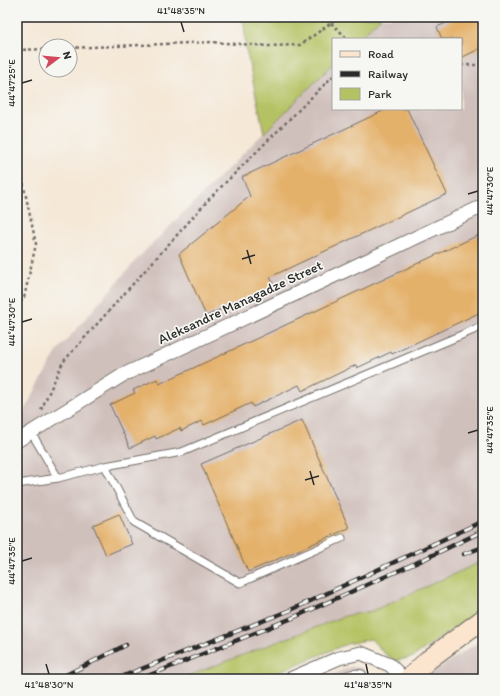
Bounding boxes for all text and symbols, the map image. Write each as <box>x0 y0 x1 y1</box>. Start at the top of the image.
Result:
text: 41°48'35"N <box>157 4 205 17</box>
north arrow <box>38 38 78 78</box>
legend <box>332 38 462 110</box>
text: Road <box>368 47 394 61</box>
text: N <box>60 50 74 61</box>
text: 44°47'25"E <box>5 59 18 107</box>
text: Railway <box>368 67 408 81</box>
text: Park <box>368 87 392 101</box>
text: 44°47'30"E <box>483 166 496 215</box>
street label: Aleksandre Managadze Street <box>155 257 325 348</box>
text: 44°47'30"E <box>5 297 18 346</box>
text: 44°47'35"E <box>483 406 496 454</box>
text: 44°47'35"E <box>5 537 18 585</box>
text: 41°48'30"N <box>25 678 74 691</box>
text: 41°48'35"N <box>344 678 392 691</box>

